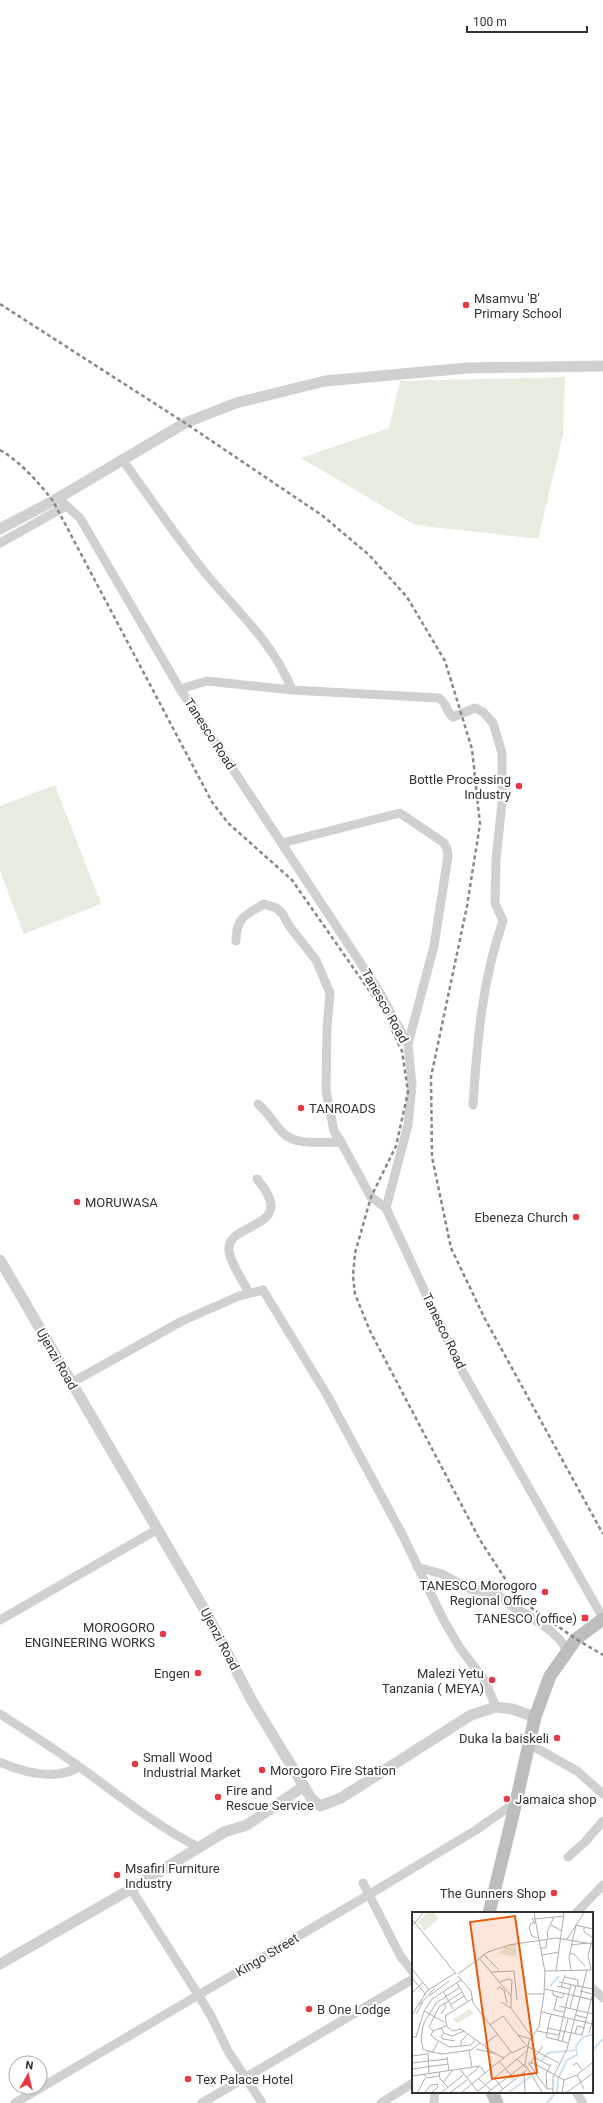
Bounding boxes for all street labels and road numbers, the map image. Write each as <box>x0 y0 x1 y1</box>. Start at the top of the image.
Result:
street label: Tanesco Road <box>181 695 239 773</box>
street label: Tanesco Road <box>359 966 411 1046</box>
street label: Tanesco Road <box>419 1291 469 1371</box>
street label: Ujenzi Road <box>33 1326 81 1392</box>
street label: Ujenzi Road <box>197 1605 243 1673</box>
street label: Kingo Street <box>233 1930 301 1980</box>

